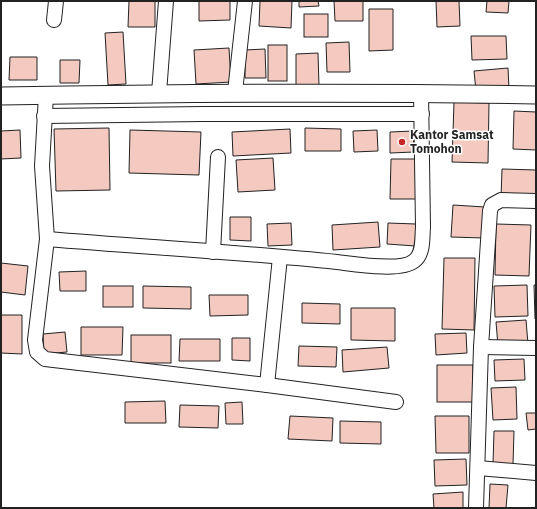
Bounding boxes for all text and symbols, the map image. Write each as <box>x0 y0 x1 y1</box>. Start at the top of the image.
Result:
place label: Kantor Samsat Tomohon <box>410 127 494 156</box>
marker: Kantor Samsat Tomohon <box>397 137 407 147</box>

